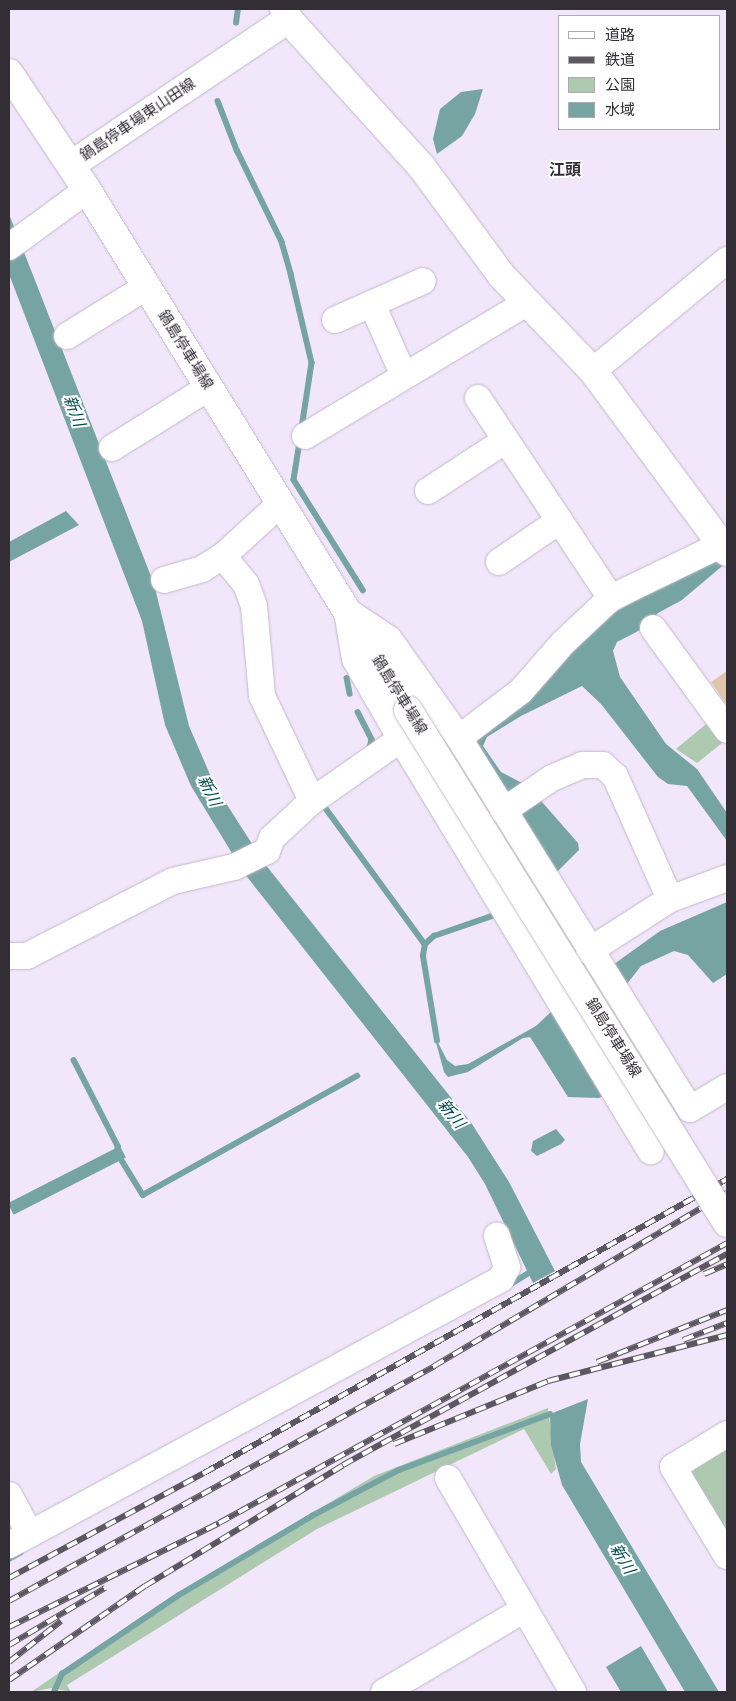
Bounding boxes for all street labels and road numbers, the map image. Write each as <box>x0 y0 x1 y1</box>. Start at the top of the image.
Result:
street label: 鍋島停車場東山田線 <box>77 75 199 165</box>
street label: 鍋島停車場線 <box>154 307 216 393</box>
street label: 鍋島停車場線 <box>368 652 430 738</box>
street label: 鍋島停車場線 <box>582 995 644 1081</box>

